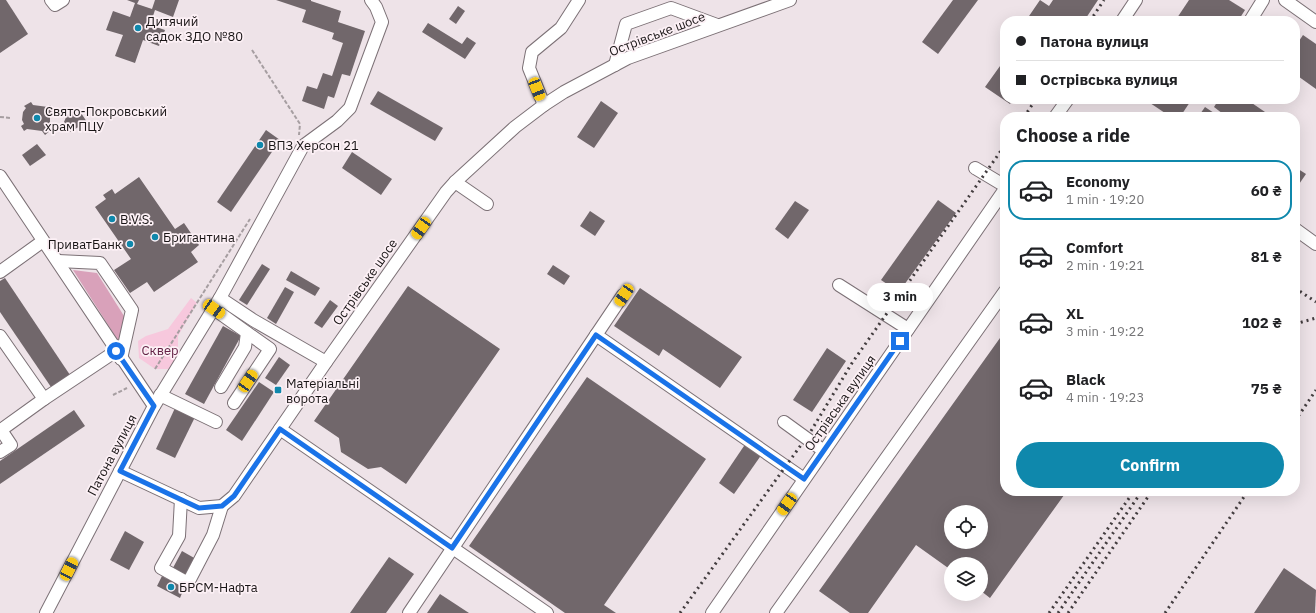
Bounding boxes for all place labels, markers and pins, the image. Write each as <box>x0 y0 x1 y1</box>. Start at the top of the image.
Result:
place label: Дитячий садок ЗДО №80 <box>146 13 243 45</box>
marker: Дитячий садок ЗДО №80 <box>133 23 143 33</box>
place label: Свято-Покровський храм ПЦУ <box>45 103 167 135</box>
marker: Свято-Покровський храм ПЦУ <box>32 113 42 123</box>
place label: ВПЗ Херсон 21 <box>268 137 359 154</box>
marker: ВПЗ Херсон 21 <box>255 140 265 150</box>
place label: B.V.S. <box>120 211 153 228</box>
marker: B.V.S. <box>107 214 117 224</box>
place label: Бригантина <box>163 229 235 246</box>
marker: Бригантина <box>150 232 160 242</box>
place label: ПриватБанк <box>48 236 122 253</box>
marker: ПриватБанк <box>125 239 135 249</box>
place label: Матеріальні ворота <box>286 375 359 407</box>
marker: Матеріальні ворота <box>273 385 283 395</box>
place label: БРСМ-Нафта <box>179 579 258 596</box>
marker: БРСМ-Нафта <box>166 582 176 592</box>

